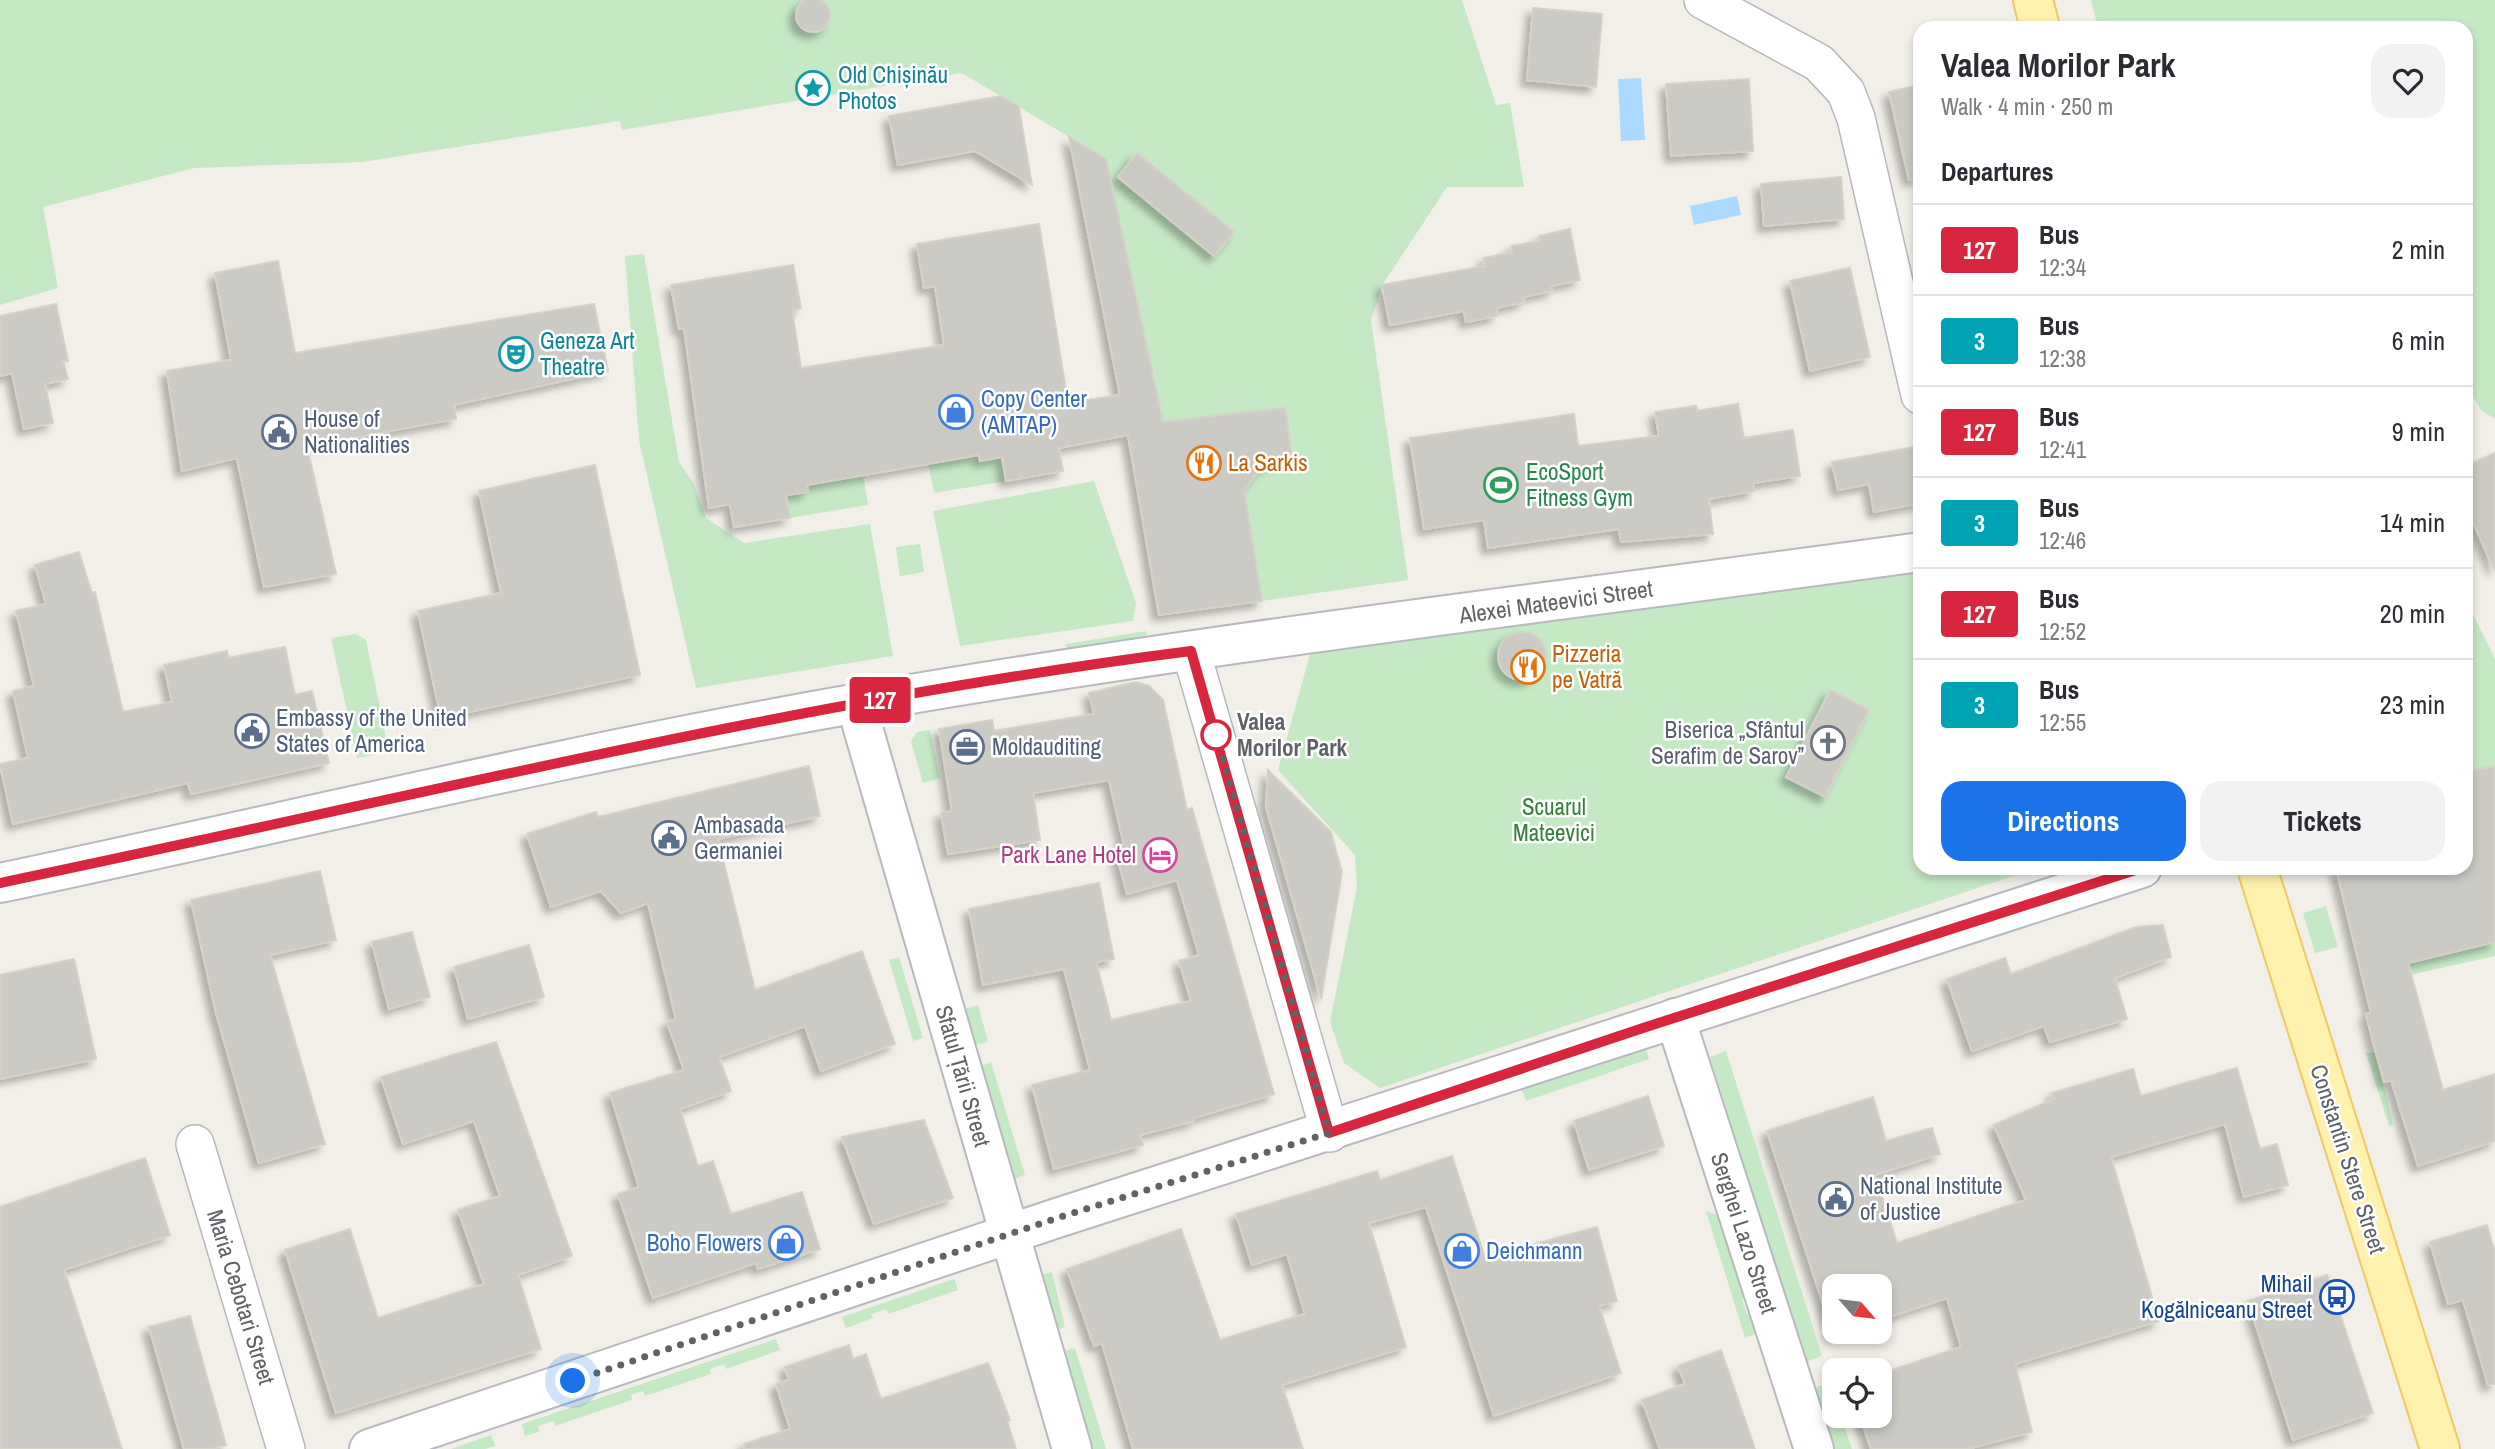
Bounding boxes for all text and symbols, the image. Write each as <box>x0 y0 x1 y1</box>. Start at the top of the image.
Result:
text: Valea Morilor Park <box>1941 43 2176 87</box>
button: heart <box>2371 44 2445 118</box>
place label: Old Chișinău Photos <box>838 59 948 116</box>
place icon: Old Chișinău Photos <box>794 69 832 107</box>
text: Walk · 4 min · 250 m <box>1941 91 2113 122</box>
text: Departures <box>1941 154 2054 189</box>
text: Bus <box>2039 217 2079 252</box>
text: 2 min <box>2392 232 2445 267</box>
text: 127 <box>1963 234 1996 266</box>
text: 12:34 <box>2039 252 2086 283</box>
text: Bus <box>2039 308 2079 343</box>
text: 6 min <box>2392 323 2445 358</box>
place label: Geneza Art Theatre <box>540 325 634 382</box>
text: 3 <box>1974 325 1985 357</box>
theatre icon: Geneza Art Theatre <box>497 335 535 373</box>
text: 12:38 <box>2039 343 2086 374</box>
place label: Copy Center (AMTAP) <box>981 383 1088 440</box>
shop icon: Copy Center (AMTAP) <box>937 393 975 431</box>
text: Bus <box>2039 399 2079 434</box>
place label: House of Nationalities <box>304 403 410 460</box>
public building icon: House of Nationalities <box>260 413 298 451</box>
text: 9 min <box>2392 414 2445 449</box>
text: 127 <box>1963 416 1996 448</box>
text: 12:41 <box>2039 434 2086 465</box>
restaurant icon: La Sarkis <box>1185 444 1223 482</box>
place label: La Sarkis <box>1228 447 1308 478</box>
place label: EcoSport Fitness Gym <box>1526 456 1633 513</box>
sports icon: EcoSport Fitness Gym <box>1482 466 1520 504</box>
text: Bus <box>2039 490 2079 525</box>
text: 14 min <box>2380 505 2445 540</box>
text: 3 <box>1974 507 1985 539</box>
text: 12:46 <box>2039 525 2086 556</box>
street label: Alexei Mateevici Street <box>1456 573 1655 631</box>
text: Bus <box>2039 581 2079 616</box>
text: 20 min <box>2380 596 2445 631</box>
text: 127 <box>1963 598 1996 630</box>
text: 12:52 <box>2039 616 2086 647</box>
place label: Pizzeria pe Vatră <box>1552 638 1622 695</box>
restaurant icon: Pizzeria pe Vatră <box>1509 648 1547 686</box>
text: Bus <box>2039 672 2079 707</box>
line badge: 127 <box>840 677 920 723</box>
text: 127 <box>864 684 896 716</box>
text: 23 min <box>2380 687 2445 722</box>
text: 3 <box>1974 689 1985 721</box>
place label: Embassy of the United States of America <box>276 702 467 759</box>
place label: Valea Morilor Park <box>1237 706 1348 763</box>
text: 12:55 <box>2039 707 2086 738</box>
public building icon: Embassy of the United States of America <box>233 712 271 750</box>
place label: Biserica „Sfântul Serafim de Sarov” <box>1651 714 1804 771</box>
marker: Valea Morilor Park <box>1201 720 1231 750</box>
church icon: Biserica „Sfântul Serafim de Sarov” <box>1809 724 1847 762</box>
office icon: Moldauditing <box>948 728 986 766</box>
place label: Moldauditing <box>992 731 1102 762</box>
button: Directions <box>1941 781 2186 861</box>
button: Tickets <box>2200 781 2445 861</box>
park label: Scuarul Mateevici <box>1513 791 1595 848</box>
place label: Ambasada Germaniei <box>693 809 785 866</box>
public building icon: Ambasada Germaniei <box>650 819 688 857</box>
hotel icon: Park Lane Hotel <box>1141 836 1179 874</box>
place label: Park Lane Hotel <box>1001 839 1136 870</box>
street label: Sfatul Țării Street <box>928 1002 998 1150</box>
street label: Constantin Stere Street <box>2303 1060 2394 1257</box>
street label: Serghei Lazo Street <box>1704 1148 1785 1317</box>
place label: National Institute of Justice <box>1860 1170 2003 1227</box>
public building icon: National Institute of Justice <box>1817 1180 1855 1218</box>
street label: Maria Cebotari Street <box>200 1206 283 1388</box>
shop icon: Boho Flowers <box>767 1224 805 1262</box>
place label: Boho Flowers <box>647 1227 762 1258</box>
shop icon: Deichmann <box>1443 1232 1481 1270</box>
place label: Deichmann <box>1486 1235 1582 1266</box>
place label: Mihail Kogălniceanu Street <box>2141 1268 2312 1325</box>
north arrow <box>1822 1274 1892 1344</box>
map controls <box>1822 1274 1892 1428</box>
bus stop icon: Mihail Kogălniceanu Street <box>2318 1278 2356 1316</box>
button: locate <box>1822 1358 1892 1428</box>
your location <box>555 1363 590 1398</box>

